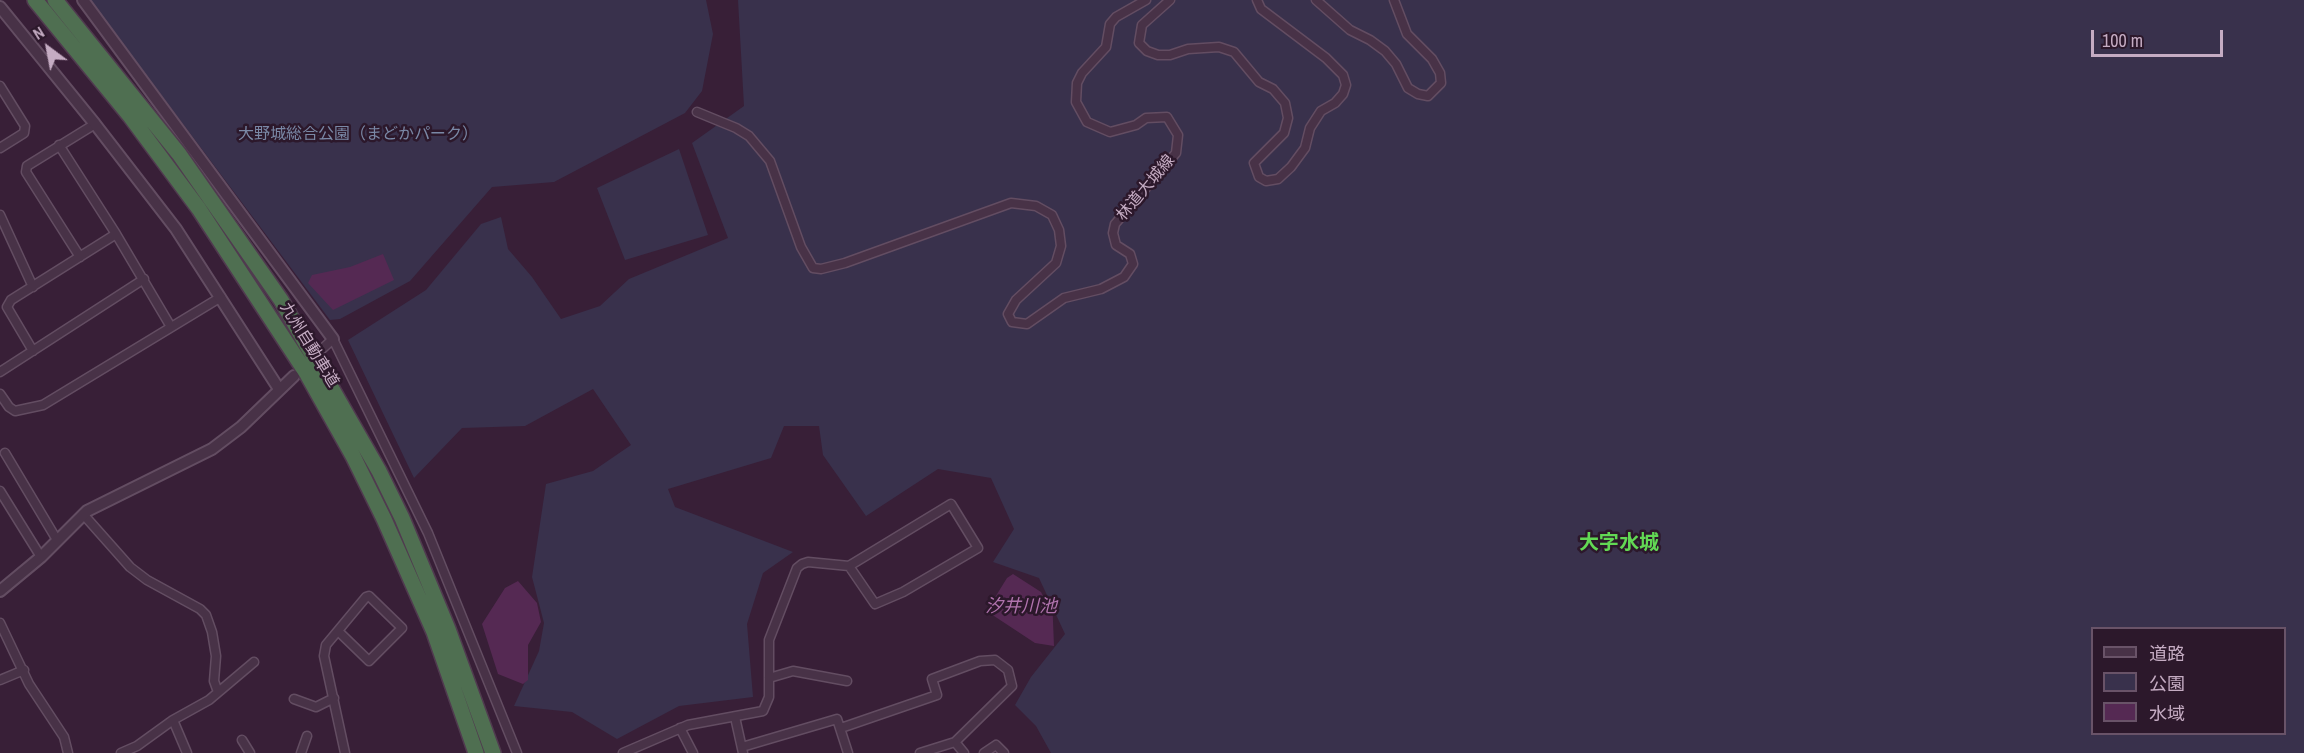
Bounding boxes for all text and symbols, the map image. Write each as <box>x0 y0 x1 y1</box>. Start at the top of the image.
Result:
north arrow <box>18 18 78 78</box>
scale bar <box>2094 18 2226 56</box>
text: N <box>29 21 48 45</box>
text: 100 m <box>2102 28 2143 53</box>
park label: 大野城総合公園（まどかパーク） <box>238 125 478 145</box>
street label: 林道大城線 <box>1113 151 1179 225</box>
street label: 九州自動車道 <box>275 299 343 391</box>
district label: 大字水城 <box>1579 532 1659 556</box>
water label: 汐井川池 <box>985 596 1057 618</box>
legend <box>2091 627 2286 735</box>
text: 道路 <box>2149 641 2185 666</box>
text: 公園 <box>2149 671 2185 696</box>
text: 水域 <box>2149 701 2185 726</box>

